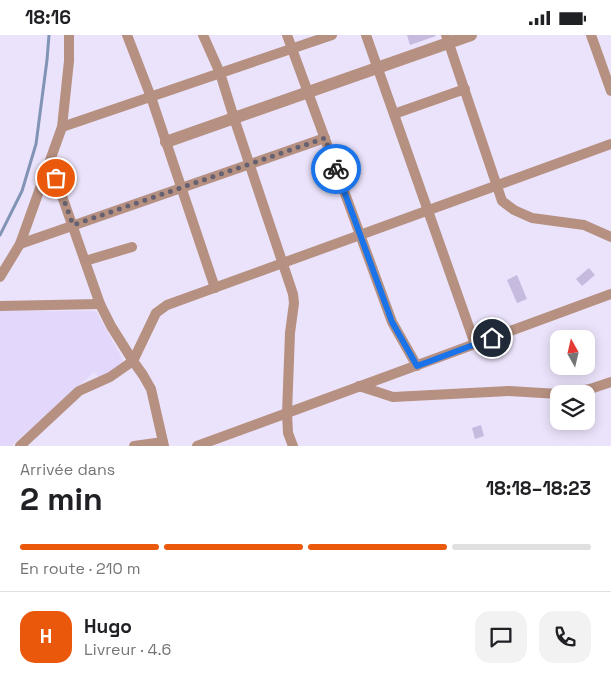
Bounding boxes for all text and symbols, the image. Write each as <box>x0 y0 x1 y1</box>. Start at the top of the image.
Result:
text: 18:16 <box>25 5 71 30</box>
courier <box>311 144 361 194</box>
icon: bike <box>322 155 350 183</box>
pin <box>35 157 77 199</box>
icon: bag <box>42 164 70 192</box>
pin <box>471 317 513 359</box>
icon: home <box>478 324 506 352</box>
north arrow <box>550 330 595 375</box>
map controls <box>550 330 595 430</box>
button: layers <box>550 385 595 430</box>
text: Arrivée dans <box>20 459 115 480</box>
text: 18:18–18:23 <box>486 476 591 501</box>
text: 2 min <box>20 479 103 519</box>
text: En route · 210 m <box>20 558 141 579</box>
button: chat <box>475 611 527 663</box>
button: phone <box>539 611 591 663</box>
text: Hugo <box>84 614 132 639</box>
text: H <box>40 624 52 649</box>
text: Livreur · 4.6 <box>84 639 171 660</box>

